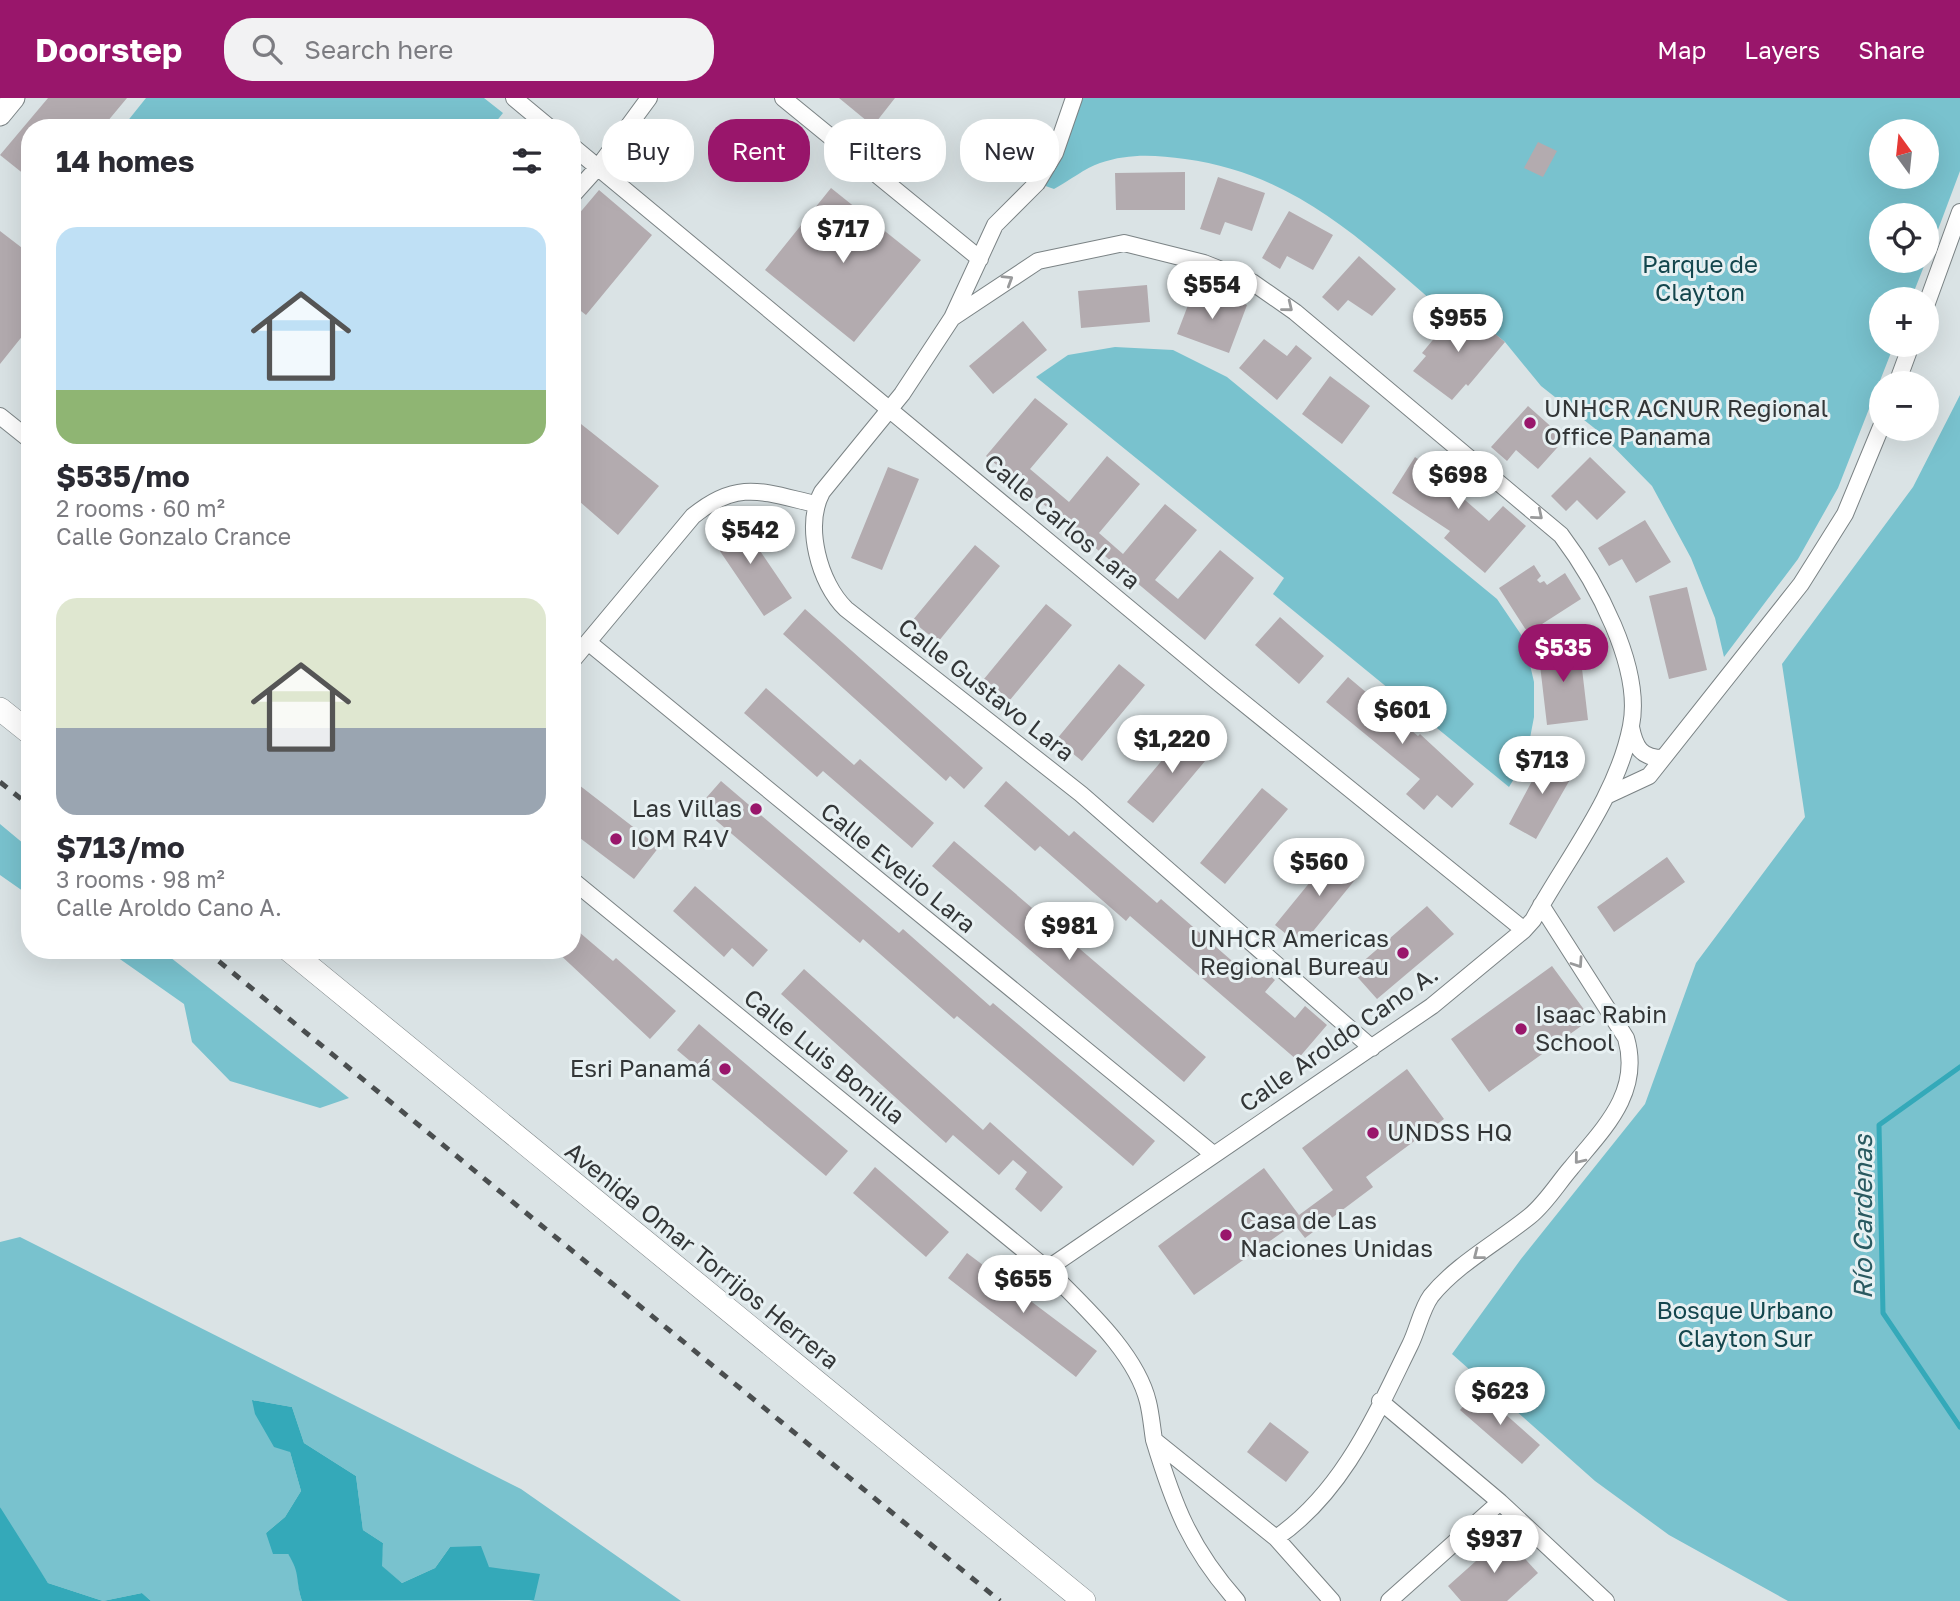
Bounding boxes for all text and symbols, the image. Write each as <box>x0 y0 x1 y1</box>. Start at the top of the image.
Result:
search box <box>224 18 714 81</box>
text: Doorstep <box>35 30 182 69</box>
icon: search <box>248 30 286 68</box>
text: Search here <box>304 34 453 65</box>
text: Map <box>1657 35 1706 64</box>
text: Layers <box>1744 35 1820 64</box>
text: Share <box>1858 35 1925 64</box>
chip: Buy <box>602 119 694 182</box>
chip: Rent <box>708 119 810 182</box>
chip: Filters <box>824 119 946 182</box>
chip: New <box>960 119 1059 182</box>
north arrow <box>1869 119 1939 189</box>
map controls <box>1869 119 1939 441</box>
icon: filters <box>508 142 546 180</box>
text: 14 homes <box>56 143 195 179</box>
button: locate <box>1869 203 1939 273</box>
pin: $717 <box>802 206 884 265</box>
text: $717 <box>817 214 869 242</box>
park label: Parque de Clayton <box>1642 249 1758 306</box>
pin: $554 <box>1171 262 1253 321</box>
text: $554 <box>1183 270 1241 298</box>
icon: home <box>238 273 364 399</box>
one-way arrow <box>1001 275 1014 288</box>
button: + <box>1869 287 1939 357</box>
pin: $955 <box>1417 294 1499 354</box>
one-way arrow <box>1281 298 1293 311</box>
text: $955 <box>1429 303 1487 331</box>
button: − <box>1869 371 1939 441</box>
place label: UNHCR ACNUR Regional Office Panama <box>1544 393 1828 450</box>
marker: UNHCR ACNUR Regional Office Panama <box>1522 415 1538 431</box>
street label: Calle Carlos Lara <box>979 447 1147 595</box>
pin: $698 <box>1417 452 1499 511</box>
text: $535/mo <box>56 458 190 494</box>
text: $698 <box>1428 460 1488 488</box>
text: 2 rooms · 60 m² <box>56 494 225 522</box>
pin: $542 <box>709 506 791 566</box>
one-way arrow <box>1530 507 1543 519</box>
text: $542 <box>721 515 779 543</box>
text: Calle Gonzalo Crance <box>56 522 291 550</box>
street label: Calle Gustavo Lara <box>893 611 1081 767</box>
pin: $535 <box>1522 624 1604 684</box>
text: $535 <box>1534 633 1592 661</box>
icon: home <box>238 644 364 770</box>
pin: $601 <box>1361 686 1443 746</box>
text: $601 <box>1374 695 1430 723</box>
pin: $1,220 <box>1115 716 1229 775</box>
text: $1,220 <box>1133 724 1211 752</box>
pin: $713 <box>1501 736 1583 796</box>
text: $713 <box>1515 745 1569 773</box>
place label: Las Villas <box>632 793 742 822</box>
street label: Calle Evelio Lara <box>816 796 982 938</box>
marker: Las Villas <box>748 801 764 817</box>
place label: IOM R4V <box>630 823 729 852</box>
text: $713/mo <box>56 829 185 865</box>
marker: IOM R4V <box>608 831 624 847</box>
pin: $560 <box>1278 838 1360 898</box>
text: $560 <box>1290 847 1349 875</box>
text: 3 rooms · 98 m² <box>56 865 225 893</box>
text: Calle Aroldo Cano A. <box>56 893 282 921</box>
pin: $981 <box>1028 902 1110 962</box>
text: $981 <box>1041 911 1097 939</box>
place label: UNHCR Americas Regional Bureau <box>1190 923 1389 980</box>
marker: UNHCR Americas Regional Bureau <box>1395 945 1411 961</box>
one-way arrow <box>1570 955 1582 968</box>
street label: Calle Aroldo Cano A. <box>1233 958 1443 1117</box>
street label: Calle Luis Bonilla <box>739 982 911 1130</box>
place label: Isaac Rabin School <box>1535 999 1667 1056</box>
marker: Isaac Rabin School <box>1513 1021 1529 1037</box>
place label: Esri Panamá <box>570 1053 711 1082</box>
marker: Esri Panamá <box>717 1061 733 1077</box>
place label: UNDSS HQ <box>1387 1117 1512 1146</box>
marker: UNDSS HQ <box>1365 1125 1381 1141</box>
water label: Río Cardenas <box>1847 1134 1878 1299</box>
street label: Avenida Omar Torrijos Herrera <box>560 1135 846 1374</box>
one-way arrow <box>1574 1152 1587 1164</box>
place label: Casa de Las Naciones Unidas <box>1240 1205 1433 1262</box>
marker: Casa de Las Naciones Unidas <box>1218 1227 1234 1243</box>
one-way arrow <box>1474 1247 1486 1260</box>
pin: $655 <box>982 1256 1064 1315</box>
text: $655 <box>994 1264 1052 1292</box>
park label: Bosque Urbano Clayton Sur <box>1657 1295 1833 1352</box>
pin: $623 <box>1459 1368 1541 1427</box>
text: $623 <box>1471 1376 1529 1404</box>
pin: $937 <box>1453 1516 1535 1575</box>
text: $937 <box>1466 1524 1522 1552</box>

